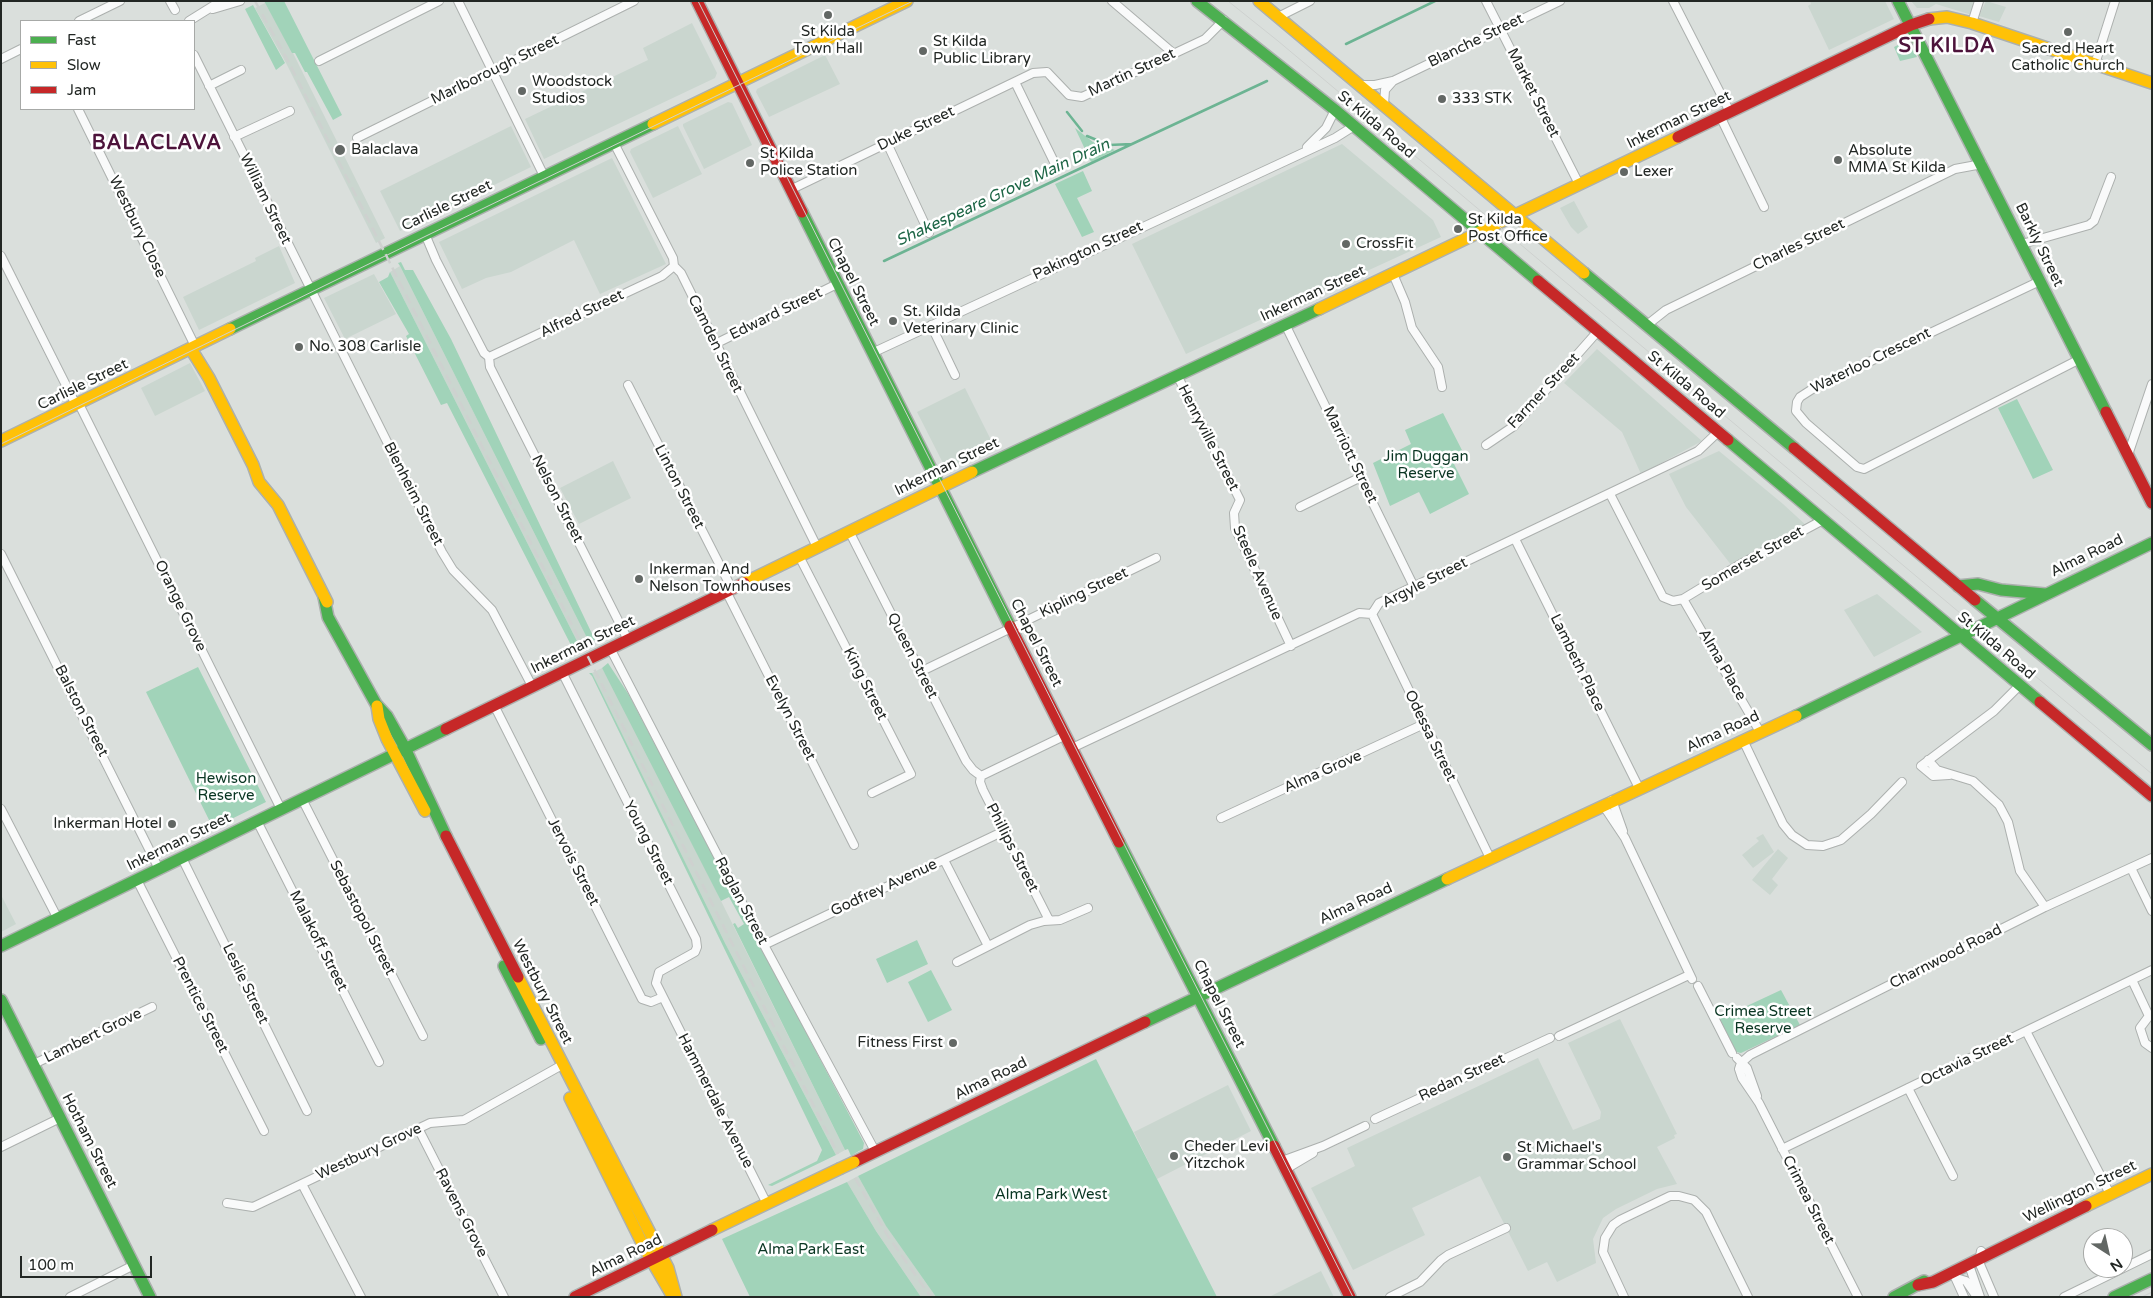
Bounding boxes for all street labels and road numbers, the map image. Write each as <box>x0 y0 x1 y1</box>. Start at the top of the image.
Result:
street label: Blanche Street <box>1425 10 1527 72</box>
street label: Marlborough Street <box>428 31 562 109</box>
street label: Martin Street <box>1086 45 1178 101</box>
street label: Market Street <box>1503 45 1563 141</box>
street label: St Kilda Road <box>1334 87 1418 163</box>
street label: Inkerman Street <box>1624 87 1734 153</box>
street label: Duke Street <box>874 103 958 155</box>
street label: William Street <box>235 151 295 247</box>
street label: Westbury Close <box>105 173 169 281</box>
street label: Carlisle Street <box>399 176 495 236</box>
street label: Barkly Street <box>2011 200 2067 290</box>
street label: Charles Street <box>1750 215 1848 275</box>
street label: Pakington Street <box>1030 218 1146 284</box>
street label: Chapel Street <box>823 235 883 329</box>
street label: Inkerman Street <box>1258 262 1368 326</box>
street label: Edward Street <box>727 284 825 344</box>
street label: Alfred Street <box>537 286 627 342</box>
street label: Camden Street <box>684 292 746 396</box>
street label: Waterloo Crescent <box>1808 324 1934 398</box>
street label: St Kilda Road <box>1644 347 1728 423</box>
street label: Farmer Street <box>1504 349 1584 433</box>
street label: Carlisle Street <box>35 355 131 415</box>
street label: Henryville Street <box>1173 382 1243 494</box>
street label: Marriott Street <box>1319 404 1381 506</box>
street label: Inkerman Street <box>892 434 1002 500</box>
street label: Blenheim Street <box>379 439 447 549</box>
street label: Linton Street <box>650 442 708 532</box>
street label: Nelson Street <box>527 452 587 546</box>
street label: Steele Avenue <box>1228 523 1286 623</box>
street label: Somerset Street <box>1699 523 1807 595</box>
street label: Alma Road <box>2048 531 2126 581</box>
street label: Argyle Street <box>1379 554 1471 612</box>
street label: Orange Grove <box>150 557 210 655</box>
street label: Kipling Street <box>1037 564 1131 622</box>
street label: Chapel Street <box>1006 596 1066 690</box>
street label: St Kilda Road <box>1954 608 2038 684</box>
street label: Queen Street <box>883 610 941 702</box>
street label: Lambeth Place <box>1546 611 1608 715</box>
street label: Inkerman Street <box>528 612 638 678</box>
street label: Alma Place <box>1694 626 1750 704</box>
street label: King Street <box>839 645 891 723</box>
street label: Balston Street <box>50 662 112 760</box>
street label: Evelyn Street <box>761 672 819 764</box>
street label: Odessa Street <box>1400 687 1460 785</box>
street label: Alma Road <box>1684 707 1762 757</box>
street label: Alma Grove <box>1281 747 1365 797</box>
street label: Young Street <box>619 798 677 888</box>
street label: Phillips Street <box>982 800 1042 896</box>
street label: Inkerman Street <box>124 809 234 875</box>
street label: Jervois Street <box>543 815 603 909</box>
street label: Raglan Street <box>710 854 772 948</box>
street label: Godfrey Avenue <box>828 855 940 921</box>
street label: Sebastopol Street <box>325 858 399 978</box>
street label: Alma Road <box>1317 879 1395 929</box>
street label: Malakoff Street <box>285 888 351 994</box>
street label: Charnwood Road <box>1887 921 2005 993</box>
street label: Westbury Street <box>508 937 576 1047</box>
street label: Leslie Street <box>218 941 272 1027</box>
street label: Prentice Street <box>168 954 232 1056</box>
street label: Chapel Street <box>1189 957 1249 1051</box>
street label: Lambert Grove <box>41 1005 145 1067</box>
street label: Octavia Street <box>1918 1030 2016 1090</box>
street label: Hammerdale Avenue <box>673 1031 757 1171</box>
street label: Redan Street <box>1416 1050 1508 1106</box>
street label: Alma Road <box>952 1054 1030 1104</box>
street label: Hotham Street <box>57 1091 121 1191</box>
street label: Westbury Grove <box>313 1120 425 1184</box>
street label: Crimea Street <box>1778 1153 1838 1247</box>
street label: Wellington Street <box>2021 1157 2139 1227</box>
street label: Ravens Grove <box>431 1165 491 1261</box>
street label: Alma Road <box>587 1231 665 1281</box>

